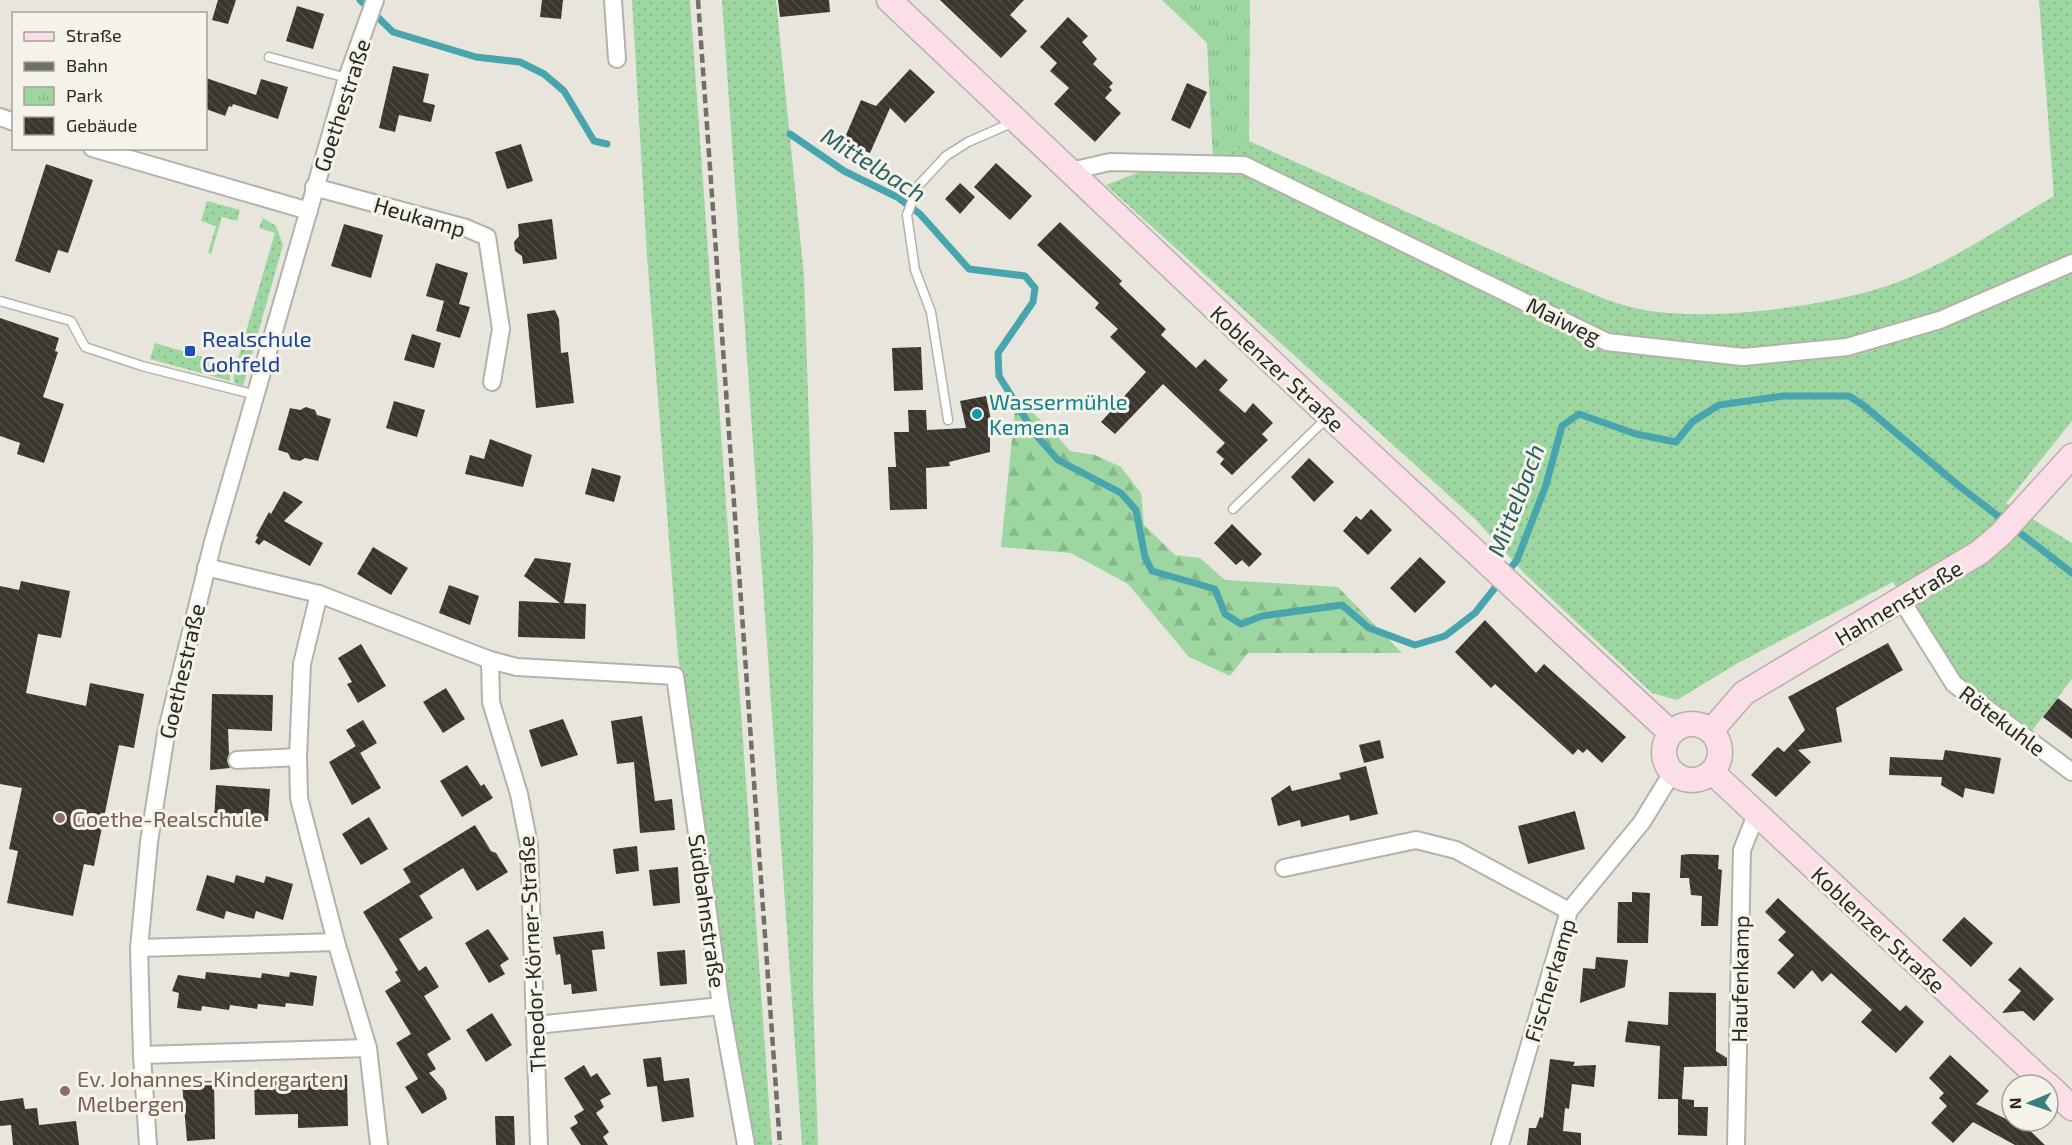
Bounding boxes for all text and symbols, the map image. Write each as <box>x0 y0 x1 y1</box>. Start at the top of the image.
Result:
legend <box>12 12 207 150</box>
text: Straße <box>66 24 122 46</box>
street label: Goethestraße <box>307 35 375 175</box>
text: Bahn <box>66 54 108 76</box>
text: Park <box>66 84 103 106</box>
text: Gebäude <box>66 114 137 136</box>
water label: Mittelbach <box>816 120 932 208</box>
street label: Heukamp <box>371 190 469 242</box>
street label: Maiweg <box>1523 291 1605 349</box>
street label: Koblenzer Straße <box>1206 299 1350 437</box>
place label: Realschule Gohfeld <box>202 325 312 376</box>
marker: Realschule Gohfeld <box>183 344 197 358</box>
place label: Wassermühle Kemena <box>989 388 1128 439</box>
marker: Wassermühle Kemena <box>970 407 984 421</box>
water label: Mittelbach <box>1480 440 1550 560</box>
street label: Hahnenstraße <box>1830 554 1966 650</box>
street label: Goethestraße <box>153 601 209 741</box>
street label: Rötekuhle <box>1955 679 2051 761</box>
place label: Goethe-Realschule <box>72 805 263 831</box>
marker: Goethe-Realschule <box>53 811 67 825</box>
street label: Südbahnstraße <box>684 833 732 989</box>
street label: Theodor-Körner-Straße <box>512 835 550 1073</box>
street label: Koblenzer Straße <box>1807 860 1951 998</box>
street label: Fischerkamp <box>1518 915 1580 1045</box>
street label: Haufenkamp <box>1725 915 1753 1043</box>
place label: Ev. Johannes-Kindergarten Melbergen <box>77 1065 344 1116</box>
north arrow <box>2000 1073 2060 1133</box>
marker: Ev. Johannes-Kindergarten Melbergen <box>58 1084 72 1098</box>
text: N <box>2005 1097 2024 1110</box>

